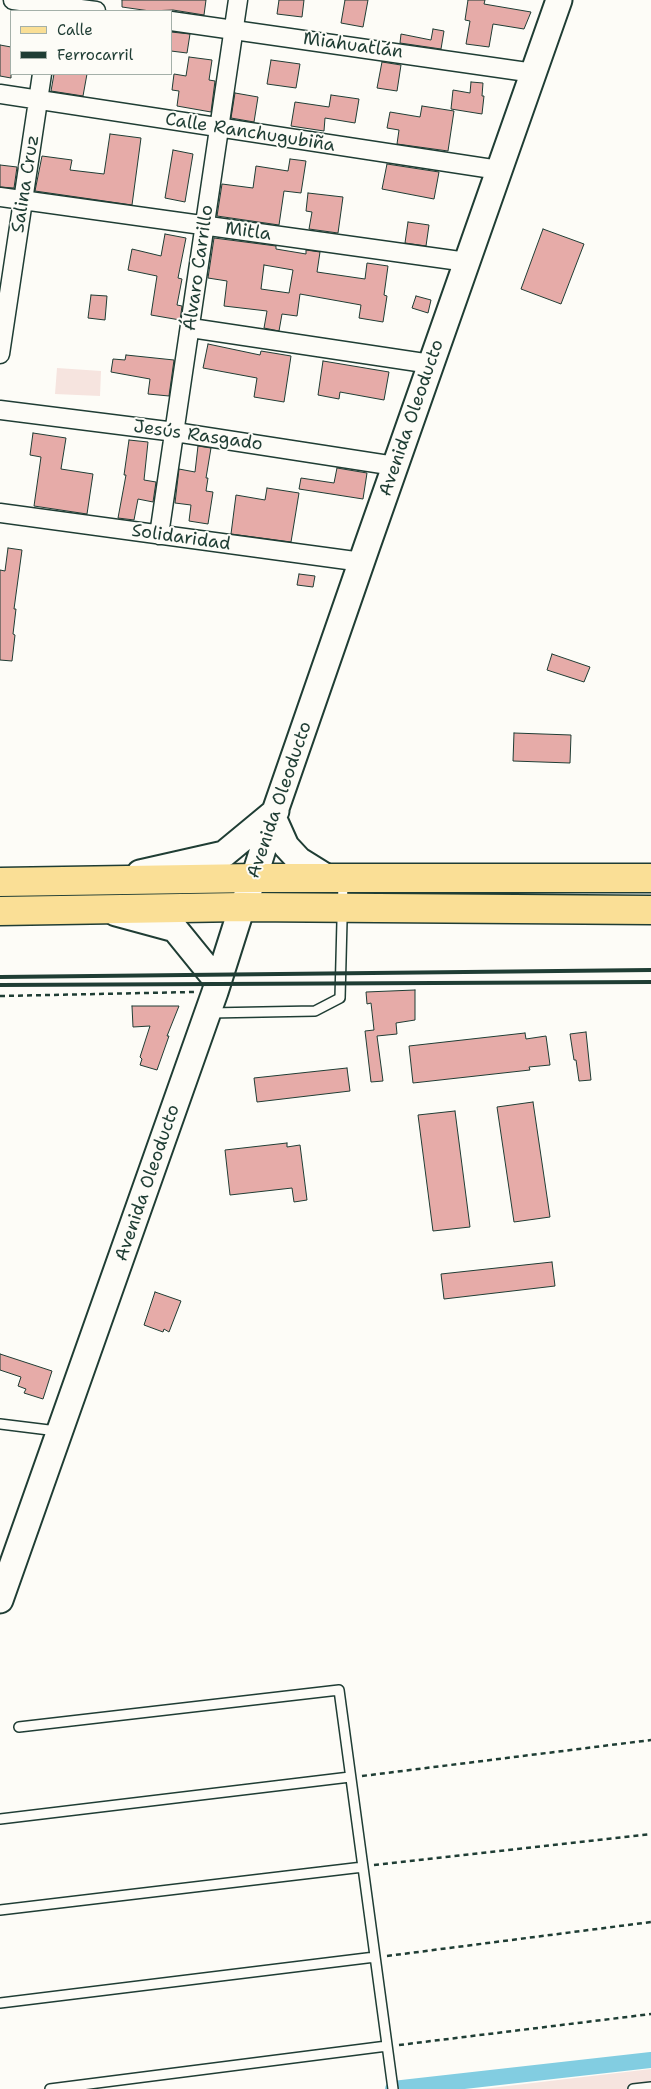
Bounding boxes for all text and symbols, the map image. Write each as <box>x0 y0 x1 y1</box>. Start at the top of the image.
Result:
legend <box>10 10 172 75</box>
text: Calle <box>57 20 93 40</box>
street label: Miahuatlán <box>302 28 404 64</box>
text: Ferrocarril <box>57 45 133 65</box>
street label: Calle Ranchugubiña <box>163 109 337 157</box>
street label: Salina Cruz <box>8 134 44 234</box>
street label: Álvaro Carrillo <box>179 204 219 332</box>
street label: Mitla <box>224 218 272 246</box>
street label: Avenida Oleoducto <box>375 337 449 499</box>
street label: Jesús Rasgado <box>132 416 264 456</box>
street label: Solidaridad <box>130 520 232 556</box>
street label: Avenida Oleoducto <box>243 719 317 881</box>
street label: Avenida Oleoducto <box>111 1102 185 1264</box>

